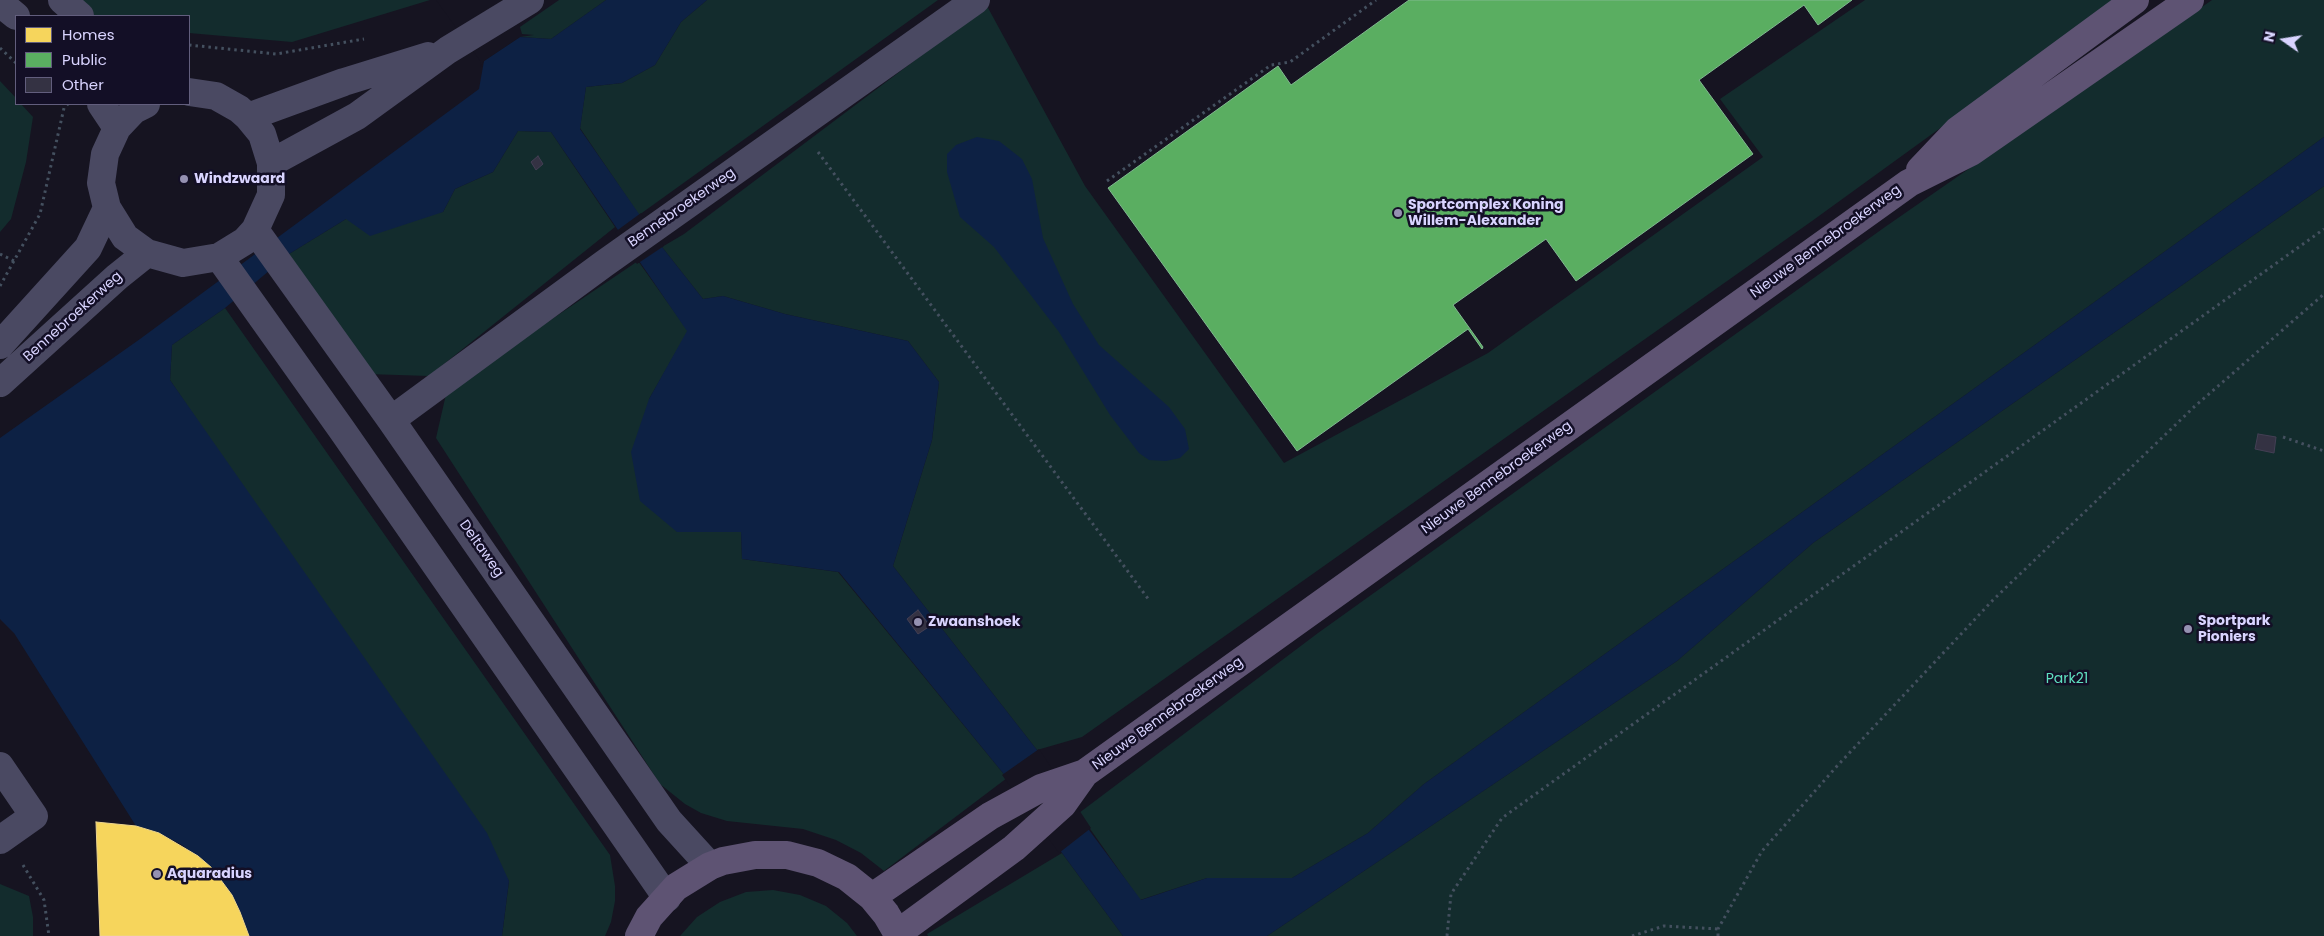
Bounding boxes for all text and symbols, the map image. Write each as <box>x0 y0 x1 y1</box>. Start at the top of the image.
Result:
legend <box>15 15 190 105</box>
north arrow <box>2259 15 2309 65</box>
text: Homes <box>62 24 115 45</box>
text: N <box>2258 29 2280 44</box>
text: Public <box>62 49 107 70</box>
text: Other <box>62 74 104 95</box>
street label: Bennebroekerweg <box>625 165 739 251</box>
place label: Windzwaard <box>194 171 285 187</box>
marker: Windzwaard <box>178 173 190 185</box>
street label: Nieuwe Bennebroekerweg <box>1748 182 1904 302</box>
place label: Sportcomplex Koning Willem-Alexander <box>1408 197 1564 230</box>
marker: Sportcomplex Koning Willem-Alexander <box>1392 207 1404 219</box>
street label: Bennebroekerweg <box>20 268 126 366</box>
street label: Nieuwe Bennebroekerweg <box>1419 418 1575 538</box>
street label: Deltaweg <box>455 517 507 581</box>
place label: Sportpark Pioniers <box>2198 613 2270 646</box>
place label: Zwaanshoek <box>928 614 1020 630</box>
marker: Zwaanshoek <box>912 616 924 628</box>
marker: Sportpark Pioniers <box>2182 623 2194 635</box>
street label: Nieuwe Bennebroekerweg <box>1090 654 1246 774</box>
park label: Park21 <box>2046 671 2088 687</box>
place label: Aquaradius <box>167 866 252 882</box>
marker: Aquaradius <box>151 868 163 880</box>

